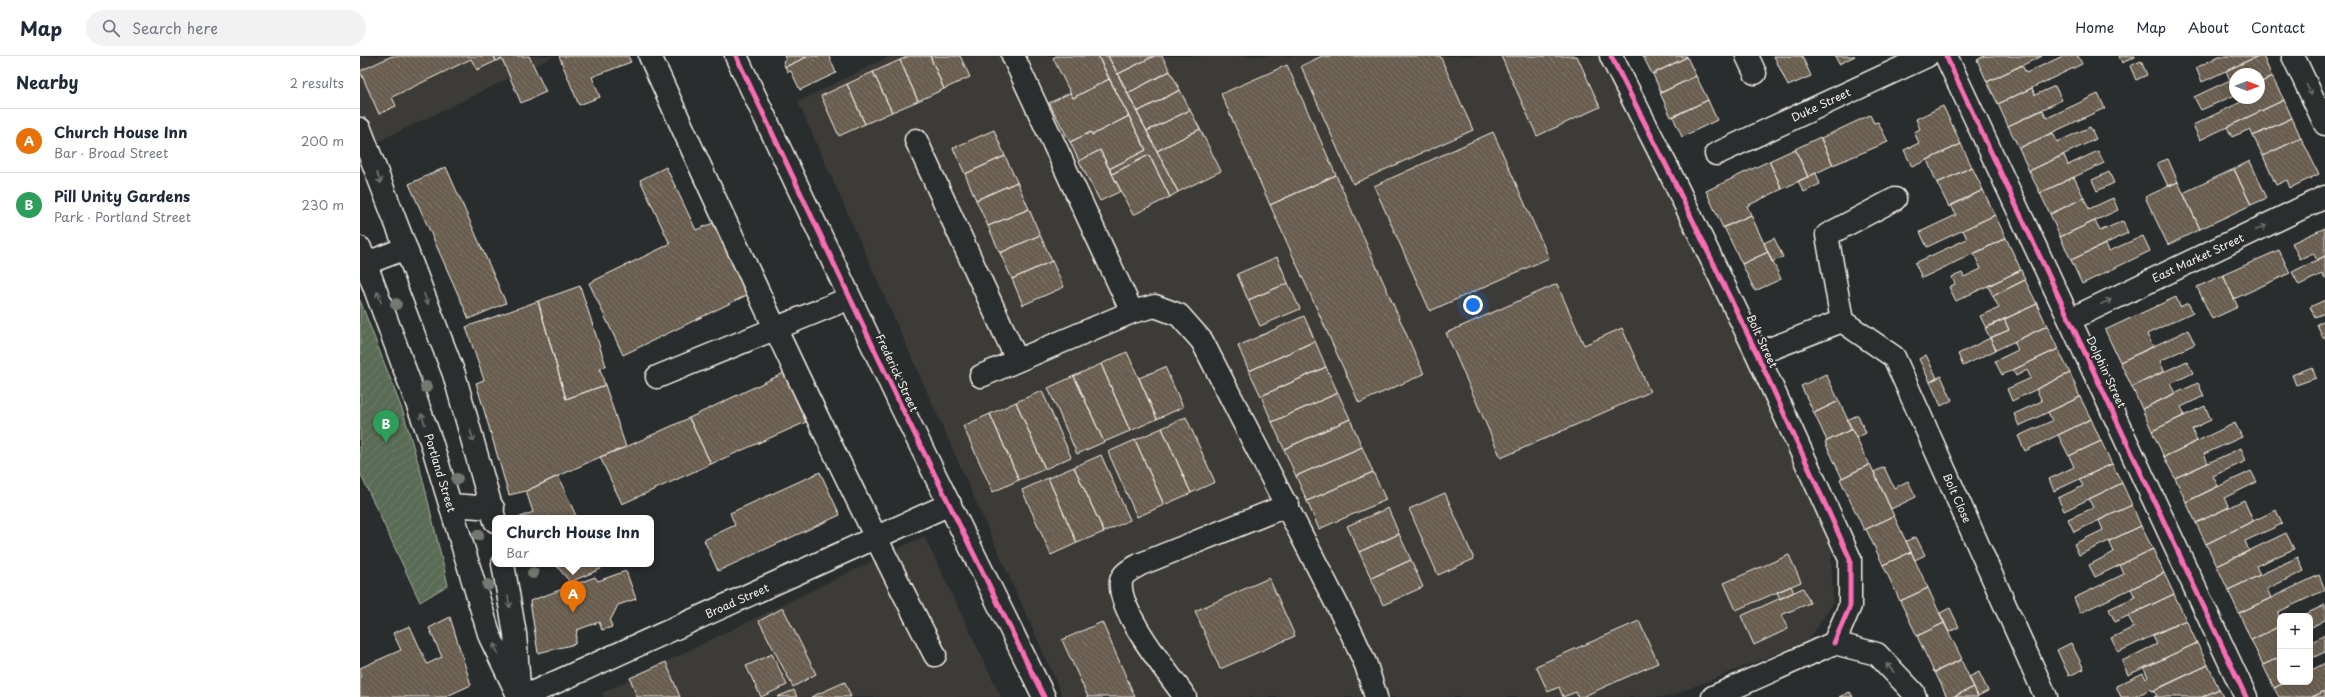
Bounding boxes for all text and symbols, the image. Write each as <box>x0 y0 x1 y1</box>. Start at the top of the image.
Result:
search box <box>86 10 366 46</box>
text: Map <box>20 14 62 42</box>
text: Search here <box>132 16 218 39</box>
icon: search <box>100 17 122 39</box>
text: Home <box>2075 17 2114 38</box>
text: Map <box>2136 17 2166 38</box>
text: About <box>2188 17 2229 38</box>
text: Contact <box>2251 17 2305 38</box>
north arrow <box>2229 68 2265 104</box>
text: Nearby <box>16 69 78 95</box>
text: 2 results <box>290 73 344 92</box>
street label: Duke Street <box>1788 83 1854 126</box>
one-way arrow <box>2306 84 2313 96</box>
text: Church House Inn <box>54 120 187 143</box>
text: A <box>24 131 34 150</box>
text: 200 m <box>301 131 344 150</box>
text: Bar · Broad Street <box>54 143 168 162</box>
one-way arrow <box>376 171 384 183</box>
text: Pill Unity Gardens <box>54 184 190 207</box>
text: B <box>25 195 33 214</box>
text: 230 m <box>302 195 344 214</box>
text: Park · Portland Street <box>54 207 191 226</box>
one-way arrow <box>2255 224 2267 231</box>
street label: East Market Street <box>2149 229 2247 286</box>
one-way arrow <box>374 291 382 303</box>
one-way arrow <box>422 293 430 305</box>
your location <box>1463 295 1483 315</box>
one-way arrow <box>2099 298 2111 305</box>
street label: Bolt Street <box>1743 311 1783 371</box>
street label: Frederick Street <box>872 331 923 415</box>
street label: Dolphin Street <box>2082 333 2131 411</box>
pin: B <box>373 410 399 443</box>
one-way arrow <box>419 412 426 425</box>
one-way arrow <box>469 429 476 442</box>
street label: Portland Street <box>420 432 461 515</box>
street label: Bolt Close <box>1939 470 1976 526</box>
popup <box>492 515 654 567</box>
text: Church House Inn <box>506 520 640 543</box>
text: Bar <box>506 543 529 562</box>
street label: Broad Street <box>702 579 772 622</box>
pin: A <box>560 580 586 613</box>
one-way arrow <box>505 596 513 609</box>
map controls <box>2277 613 2313 685</box>
button: + <box>2277 613 2313 649</box>
one-way arrow <box>492 644 499 656</box>
button: − <box>2277 649 2313 685</box>
one-way arrow <box>1885 663 1895 673</box>

